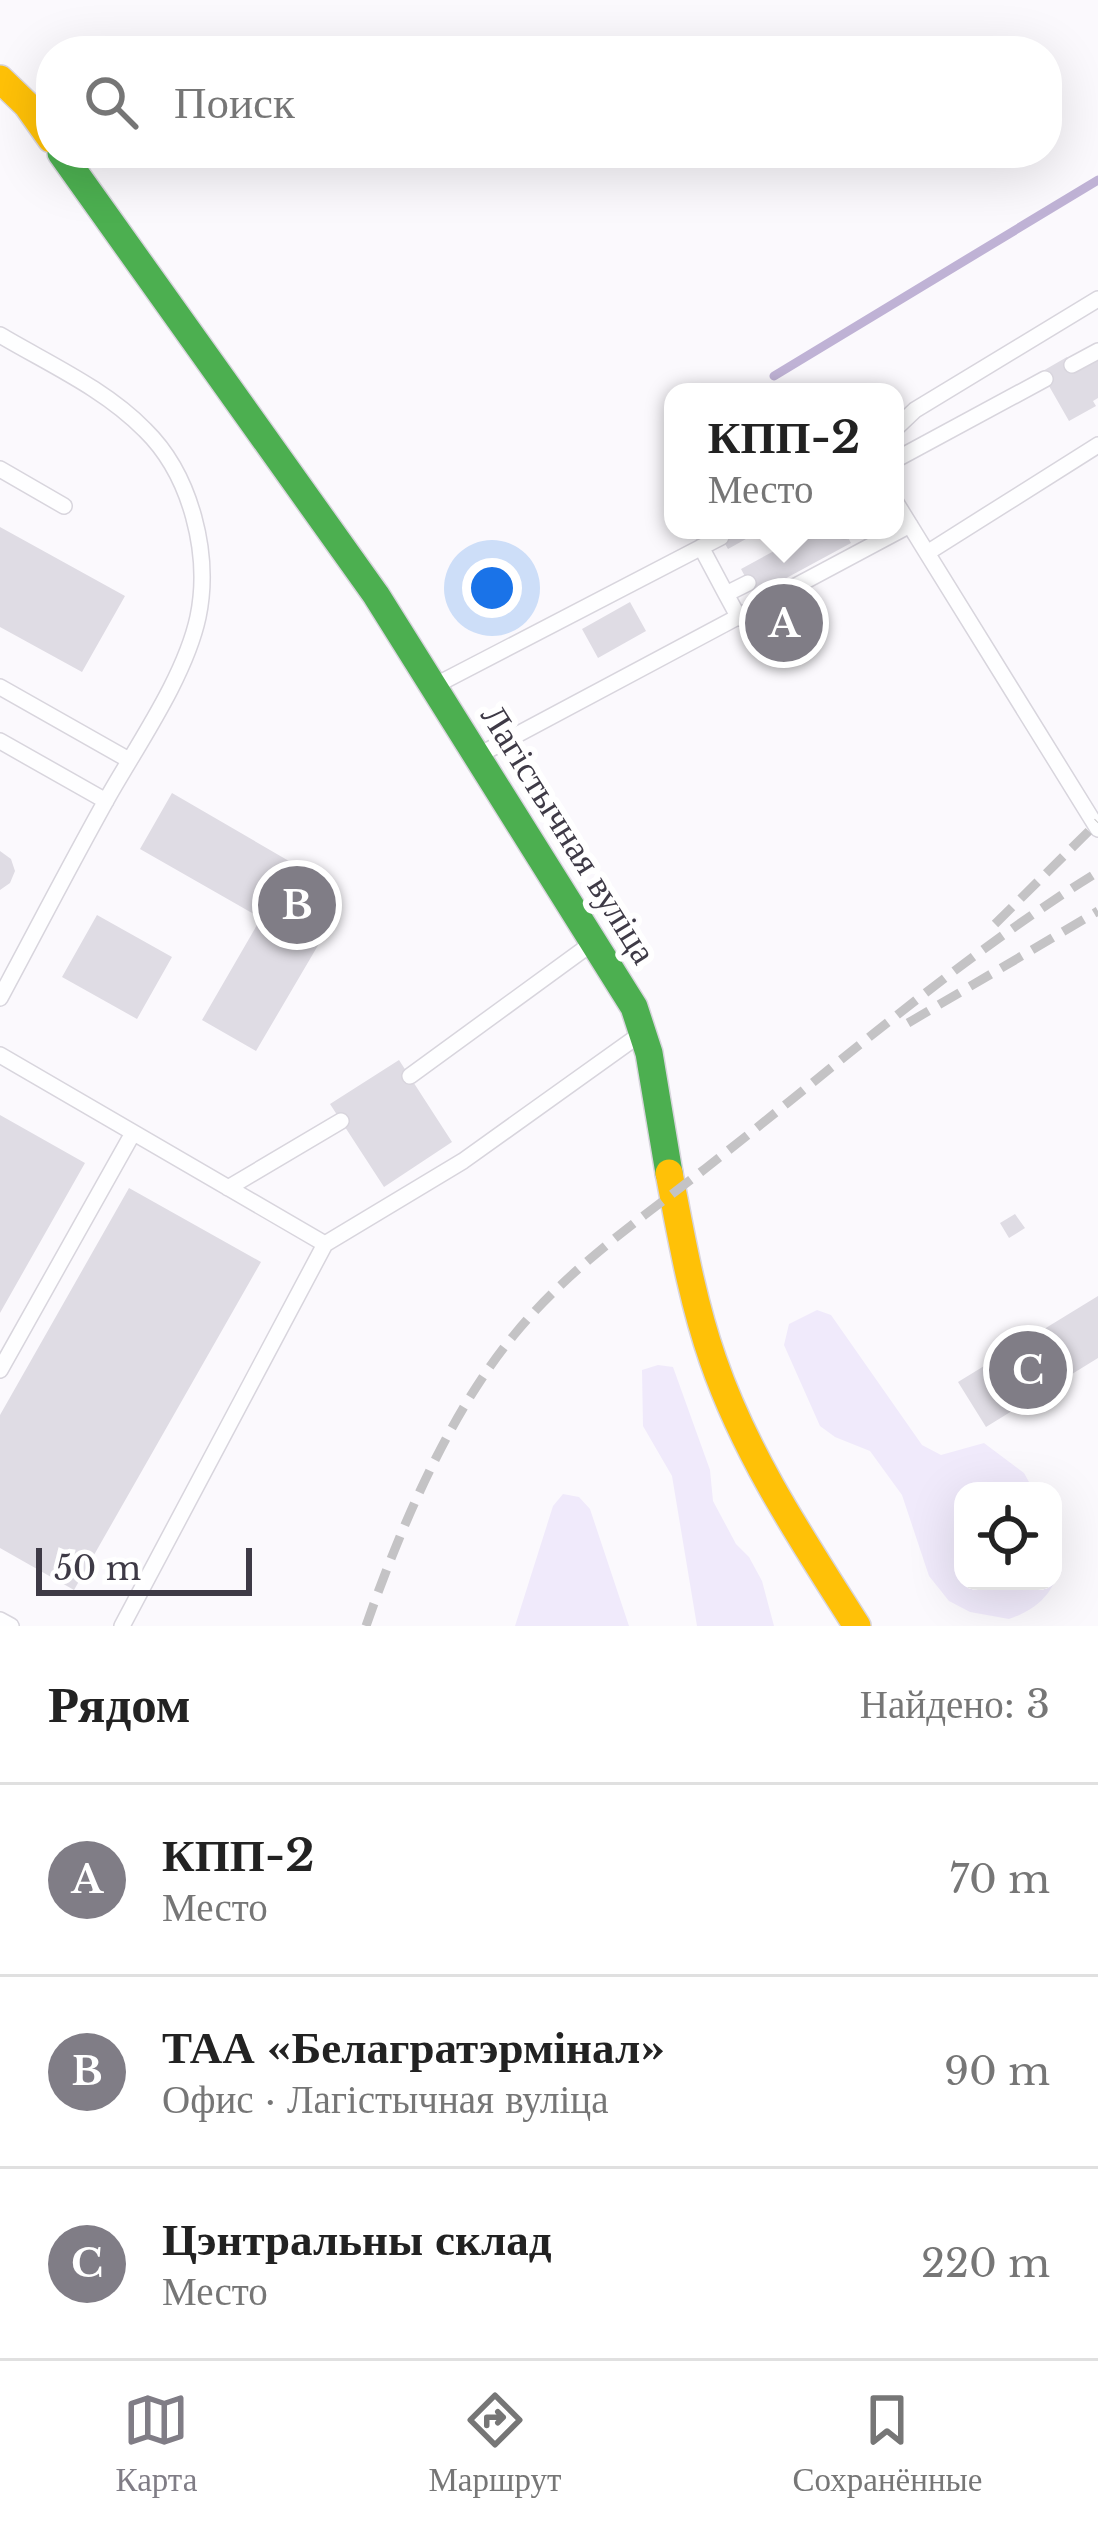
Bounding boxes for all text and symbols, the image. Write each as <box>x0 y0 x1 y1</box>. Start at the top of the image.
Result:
search box <box>36 36 1062 168</box>
icon: search <box>78 69 144 135</box>
text: Поиск <box>174 74 295 130</box>
popup <box>664 383 904 539</box>
text: КПП-2 <box>708 409 860 465</box>
text: Место <box>708 465 814 514</box>
your location <box>462 558 522 618</box>
pin: A <box>745 578 823 668</box>
street label: Лагістычная вуліца <box>471 696 667 972</box>
pin: B <box>258 860 336 950</box>
pin: C <box>989 1325 1067 1415</box>
map controls <box>954 1482 1062 1590</box>
button: locate <box>954 1482 1062 1590</box>
scale bar <box>36 1542 252 1595</box>
text: 50 m <box>54 1548 141 1589</box>
text: Рядом <box>48 1673 191 1736</box>
text: Найдено: 3 <box>860 1680 1050 1729</box>
text: КПП-2 <box>162 1827 315 1883</box>
text: A <box>71 1855 103 1904</box>
text: 70 m <box>950 1855 1050 1904</box>
text: Место <box>162 1883 268 1932</box>
text: ТАА «Белагратэрмінал» <box>162 2019 665 2075</box>
text: B <box>71 2047 103 2096</box>
text: 90 m <box>944 2047 1050 2096</box>
text: Офис · Лагістычная вуліца <box>162 2075 609 2124</box>
text: Цэнтральны склад <box>162 2211 551 2267</box>
text: C <box>71 2239 103 2288</box>
text: 220 m <box>921 2239 1050 2288</box>
text: Место <box>162 2267 268 2316</box>
tab: Карта <box>116 2387 197 2500</box>
tab: Маршрут <box>429 2387 561 2500</box>
tab: Сохранённые <box>793 2387 982 2500</box>

